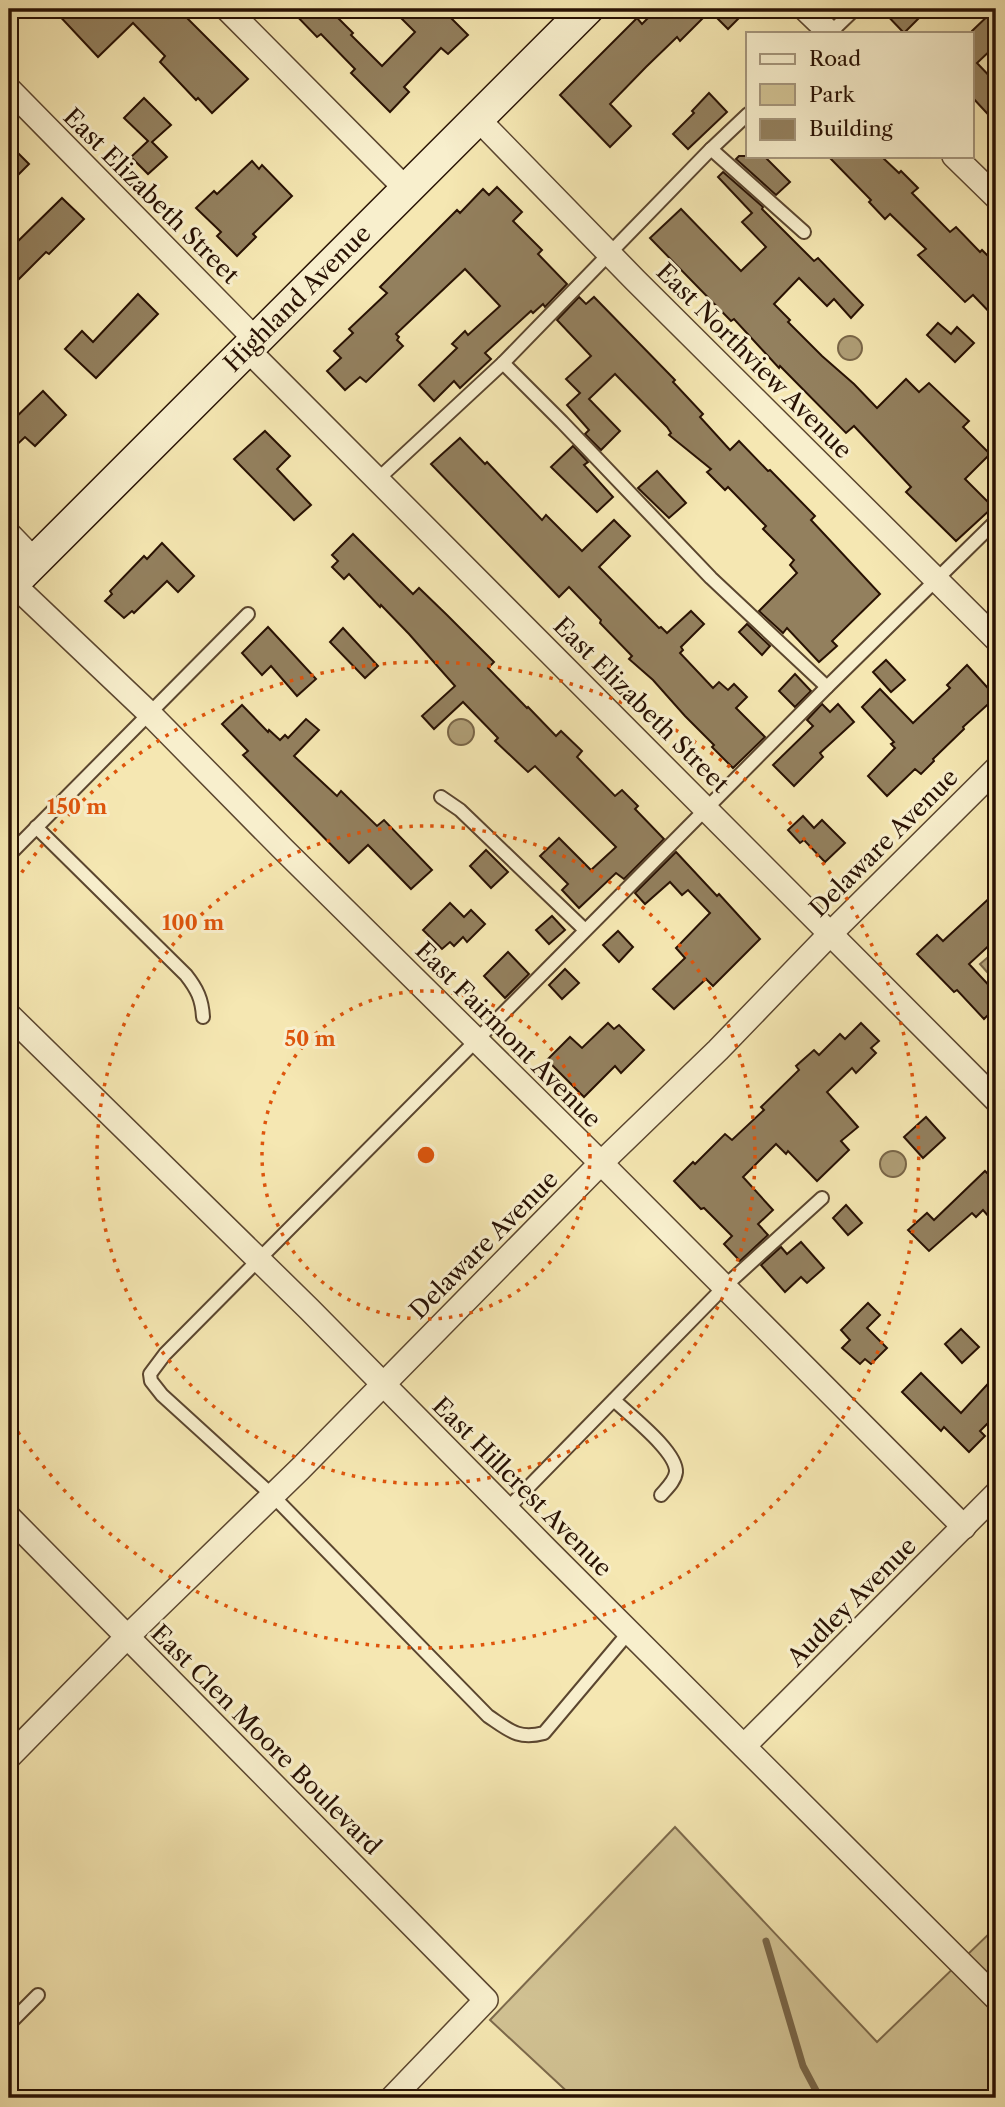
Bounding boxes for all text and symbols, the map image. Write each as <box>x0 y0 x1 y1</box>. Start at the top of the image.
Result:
legend <box>746 32 974 158</box>
text: Road <box>809 46 861 71</box>
text: Park <box>809 82 855 107</box>
street label: East Elizabeth Street <box>58 102 245 290</box>
text: Building <box>809 116 894 141</box>
street label: Highland Avenue <box>218 219 377 378</box>
street label: East Northview Avenue <box>651 257 858 464</box>
street label: East Elizabeth Street <box>548 611 735 799</box>
street label: Delaware Avenue <box>803 762 964 923</box>
text: 150 m <box>47 794 107 819</box>
text: 100 m <box>162 910 224 935</box>
street label: East Fairmont Avenue <box>410 936 607 1133</box>
text: 50 m <box>284 1026 336 1051</box>
centre of rings <box>414 1143 438 1167</box>
street label: Delaware Avenue <box>403 1164 564 1325</box>
street label: East Hillcrest Avenue <box>427 1391 618 1582</box>
street label: Audley Avenue <box>780 1531 922 1673</box>
street label: East Clen Moore Boulevard <box>145 1619 388 1861</box>

